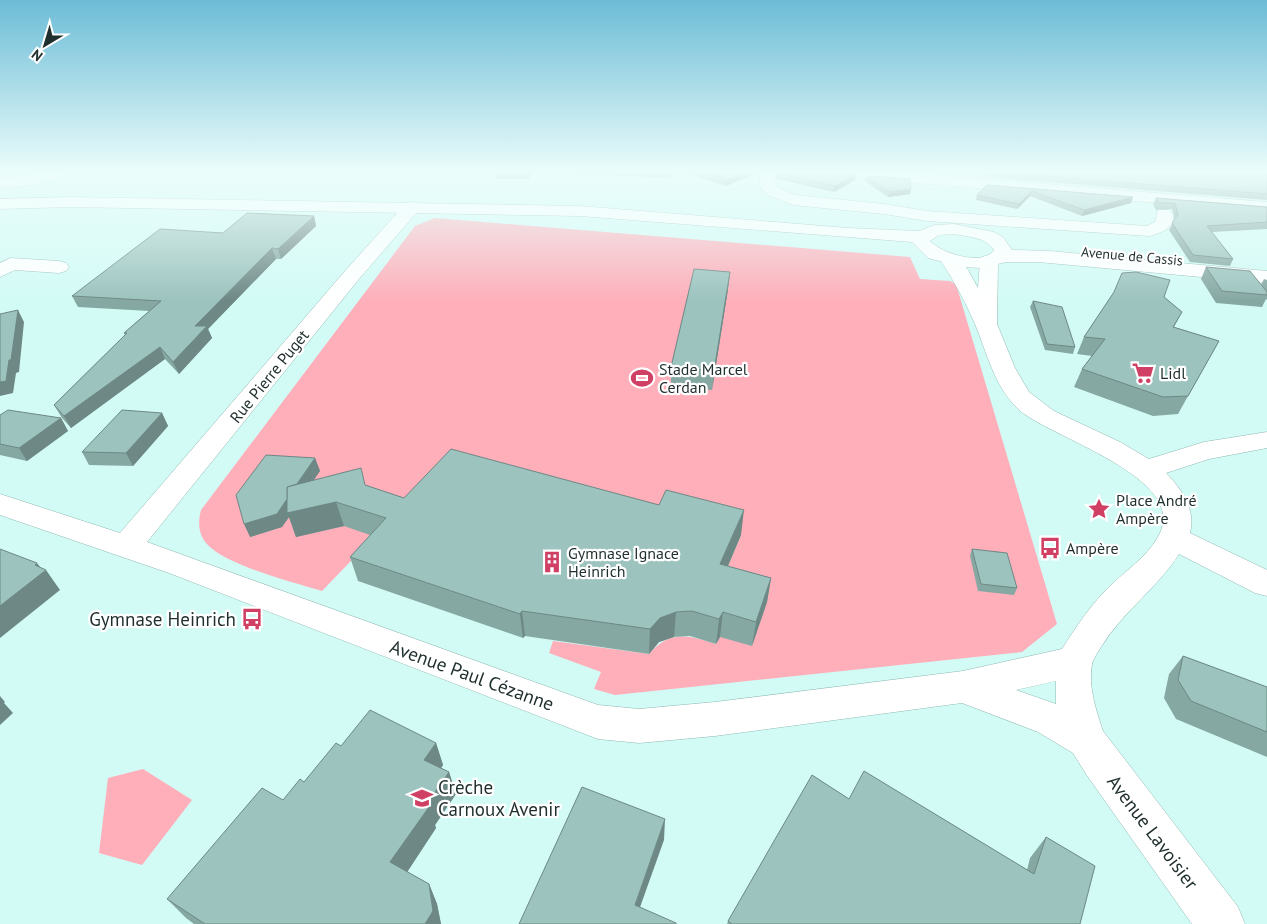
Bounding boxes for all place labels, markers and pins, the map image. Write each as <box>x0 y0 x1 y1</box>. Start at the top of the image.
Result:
place label: Stade Marcel Cerdan <box>659 359 748 397</box>
supermarket icon: Lidl <box>1130 360 1156 386</box>
place label: Lidl <box>1160 363 1186 383</box>
sports icon: Stade Marcel Cerdan <box>629 365 655 391</box>
place label: Place André Ampère <box>1116 490 1197 528</box>
place icon: Place André Ampère <box>1086 496 1112 522</box>
bus stop icon: Ampère <box>1037 535 1063 561</box>
place label: Ampère <box>1066 538 1119 558</box>
place label: Gymnase Ignace Heinrich <box>568 543 679 581</box>
building icon: Gymnase Ignace Heinrich <box>539 549 565 575</box>
bus stop icon: Gymnase Heinrich <box>239 606 265 632</box>
place label: Gymnase Heinrich <box>89 607 236 631</box>
place label: Crèche Carnoux Avenir <box>438 775 560 821</box>
school or university icon: Crèche Carnoux Avenir <box>409 785 435 811</box>

